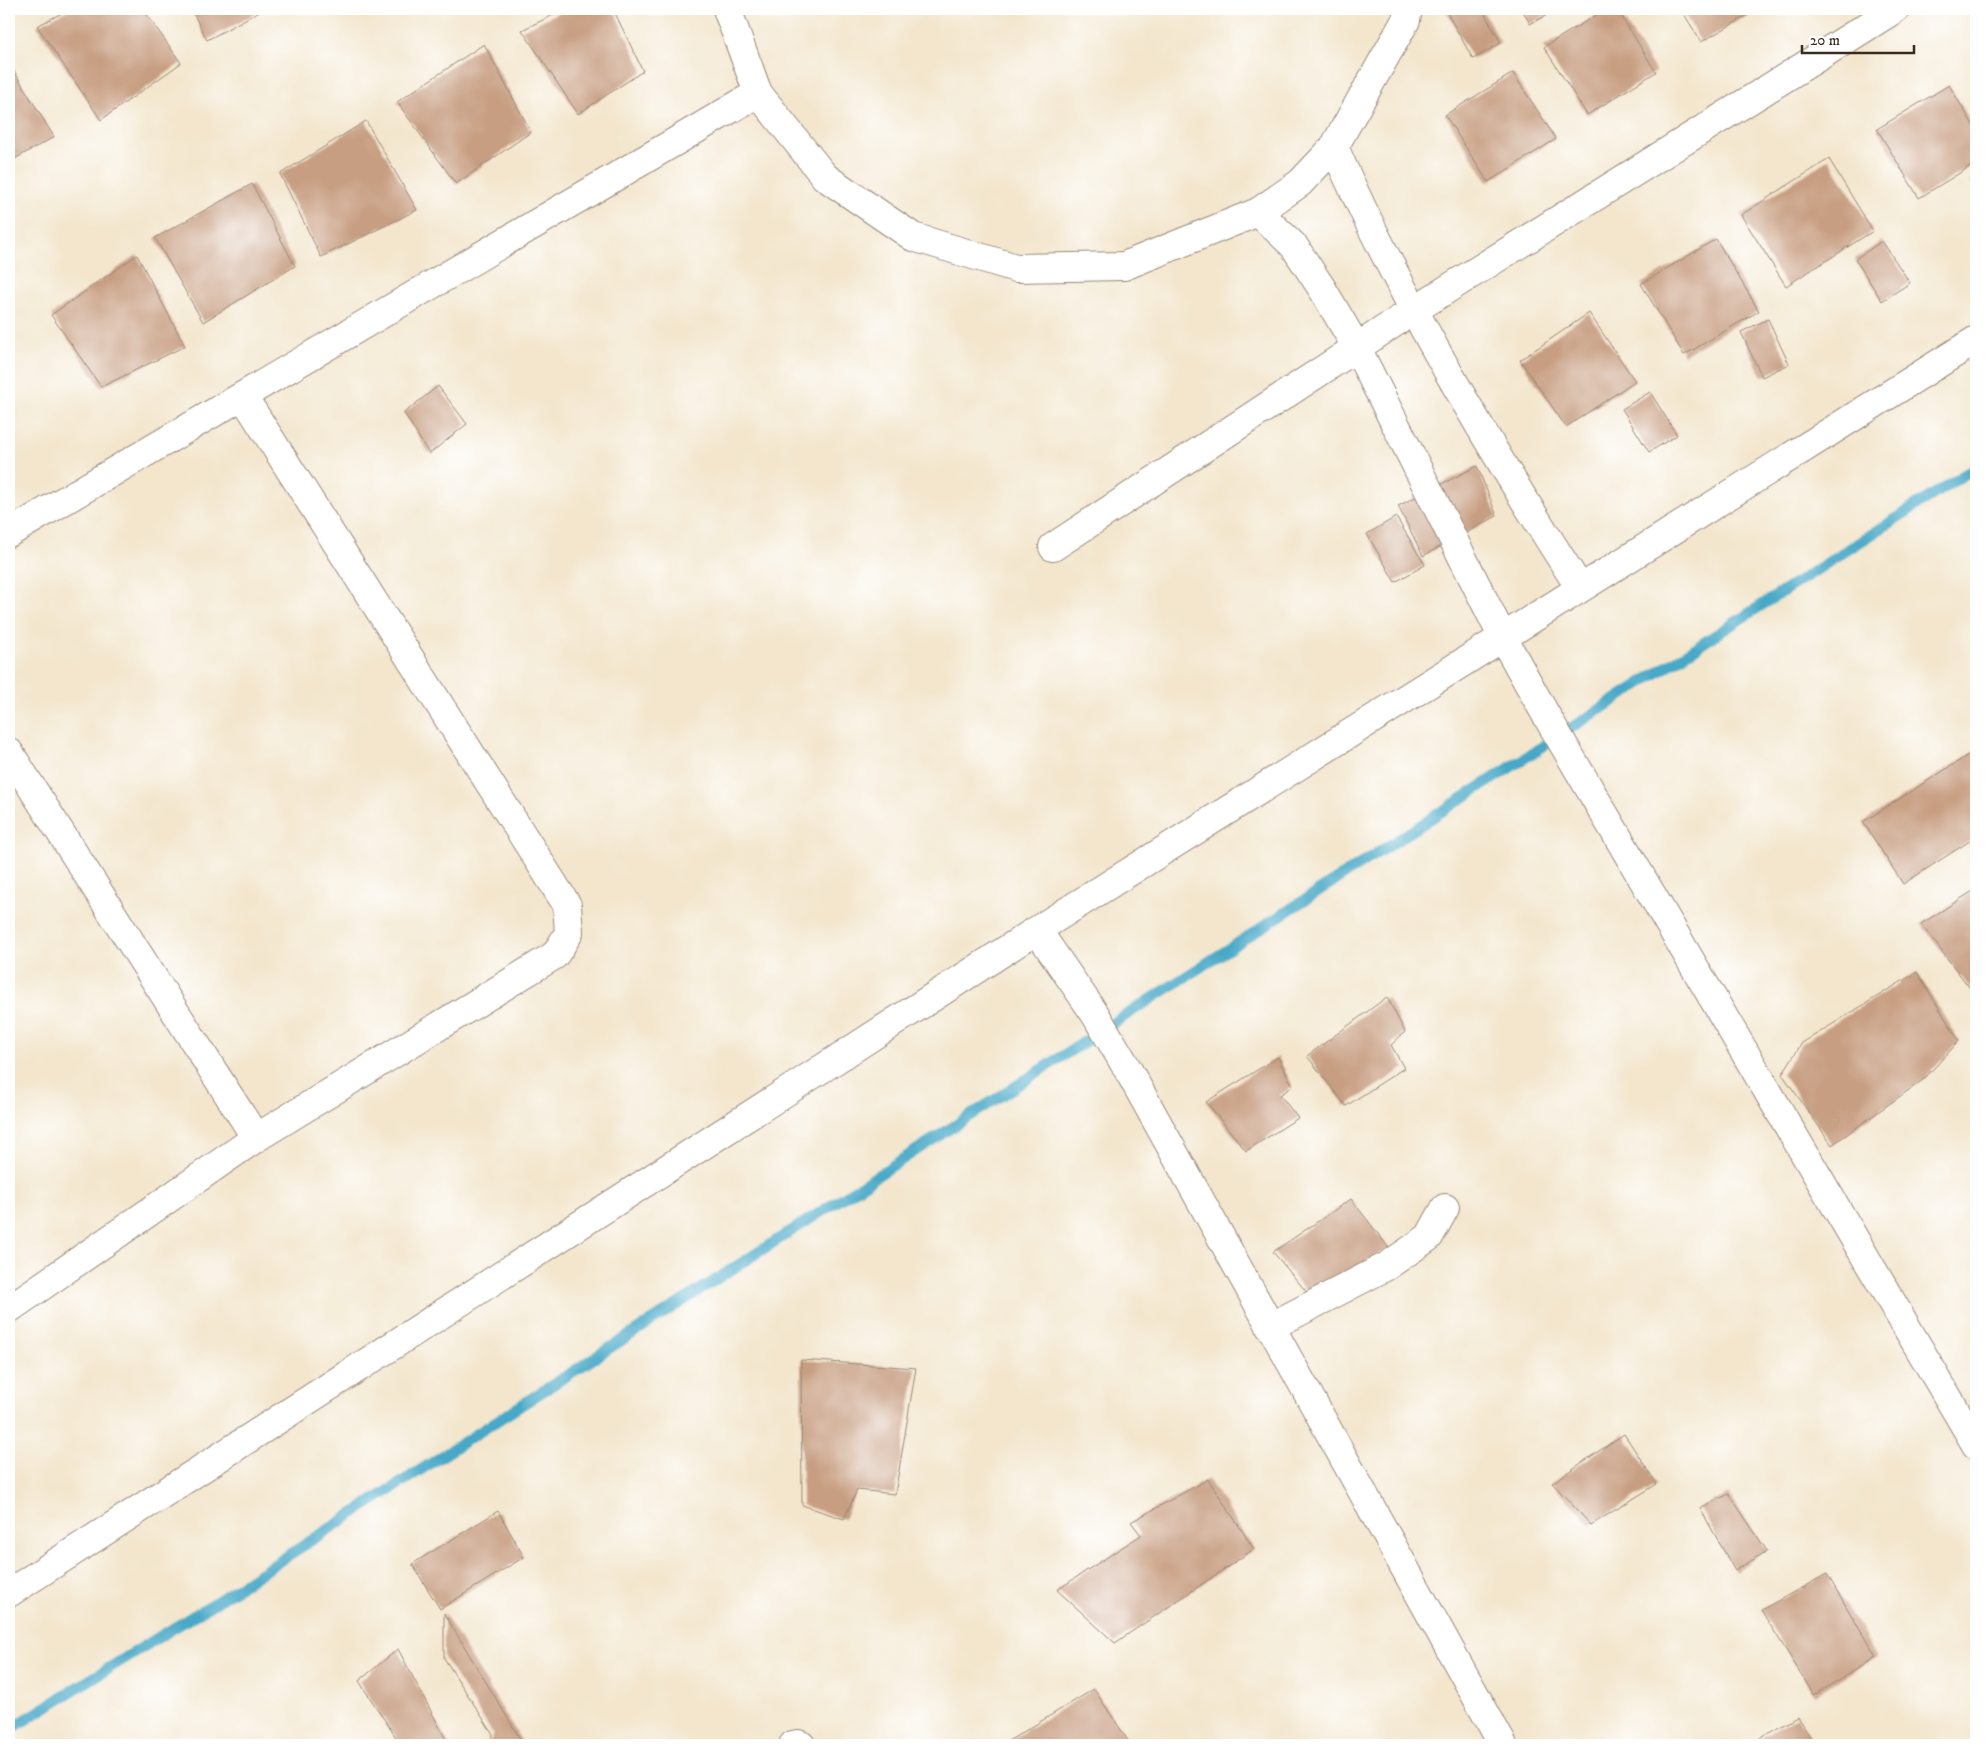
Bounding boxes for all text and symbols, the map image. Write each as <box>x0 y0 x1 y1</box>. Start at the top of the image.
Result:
scale bar <box>1802 22 1915 54</box>
text: 20 m <box>1810 31 1840 50</box>

